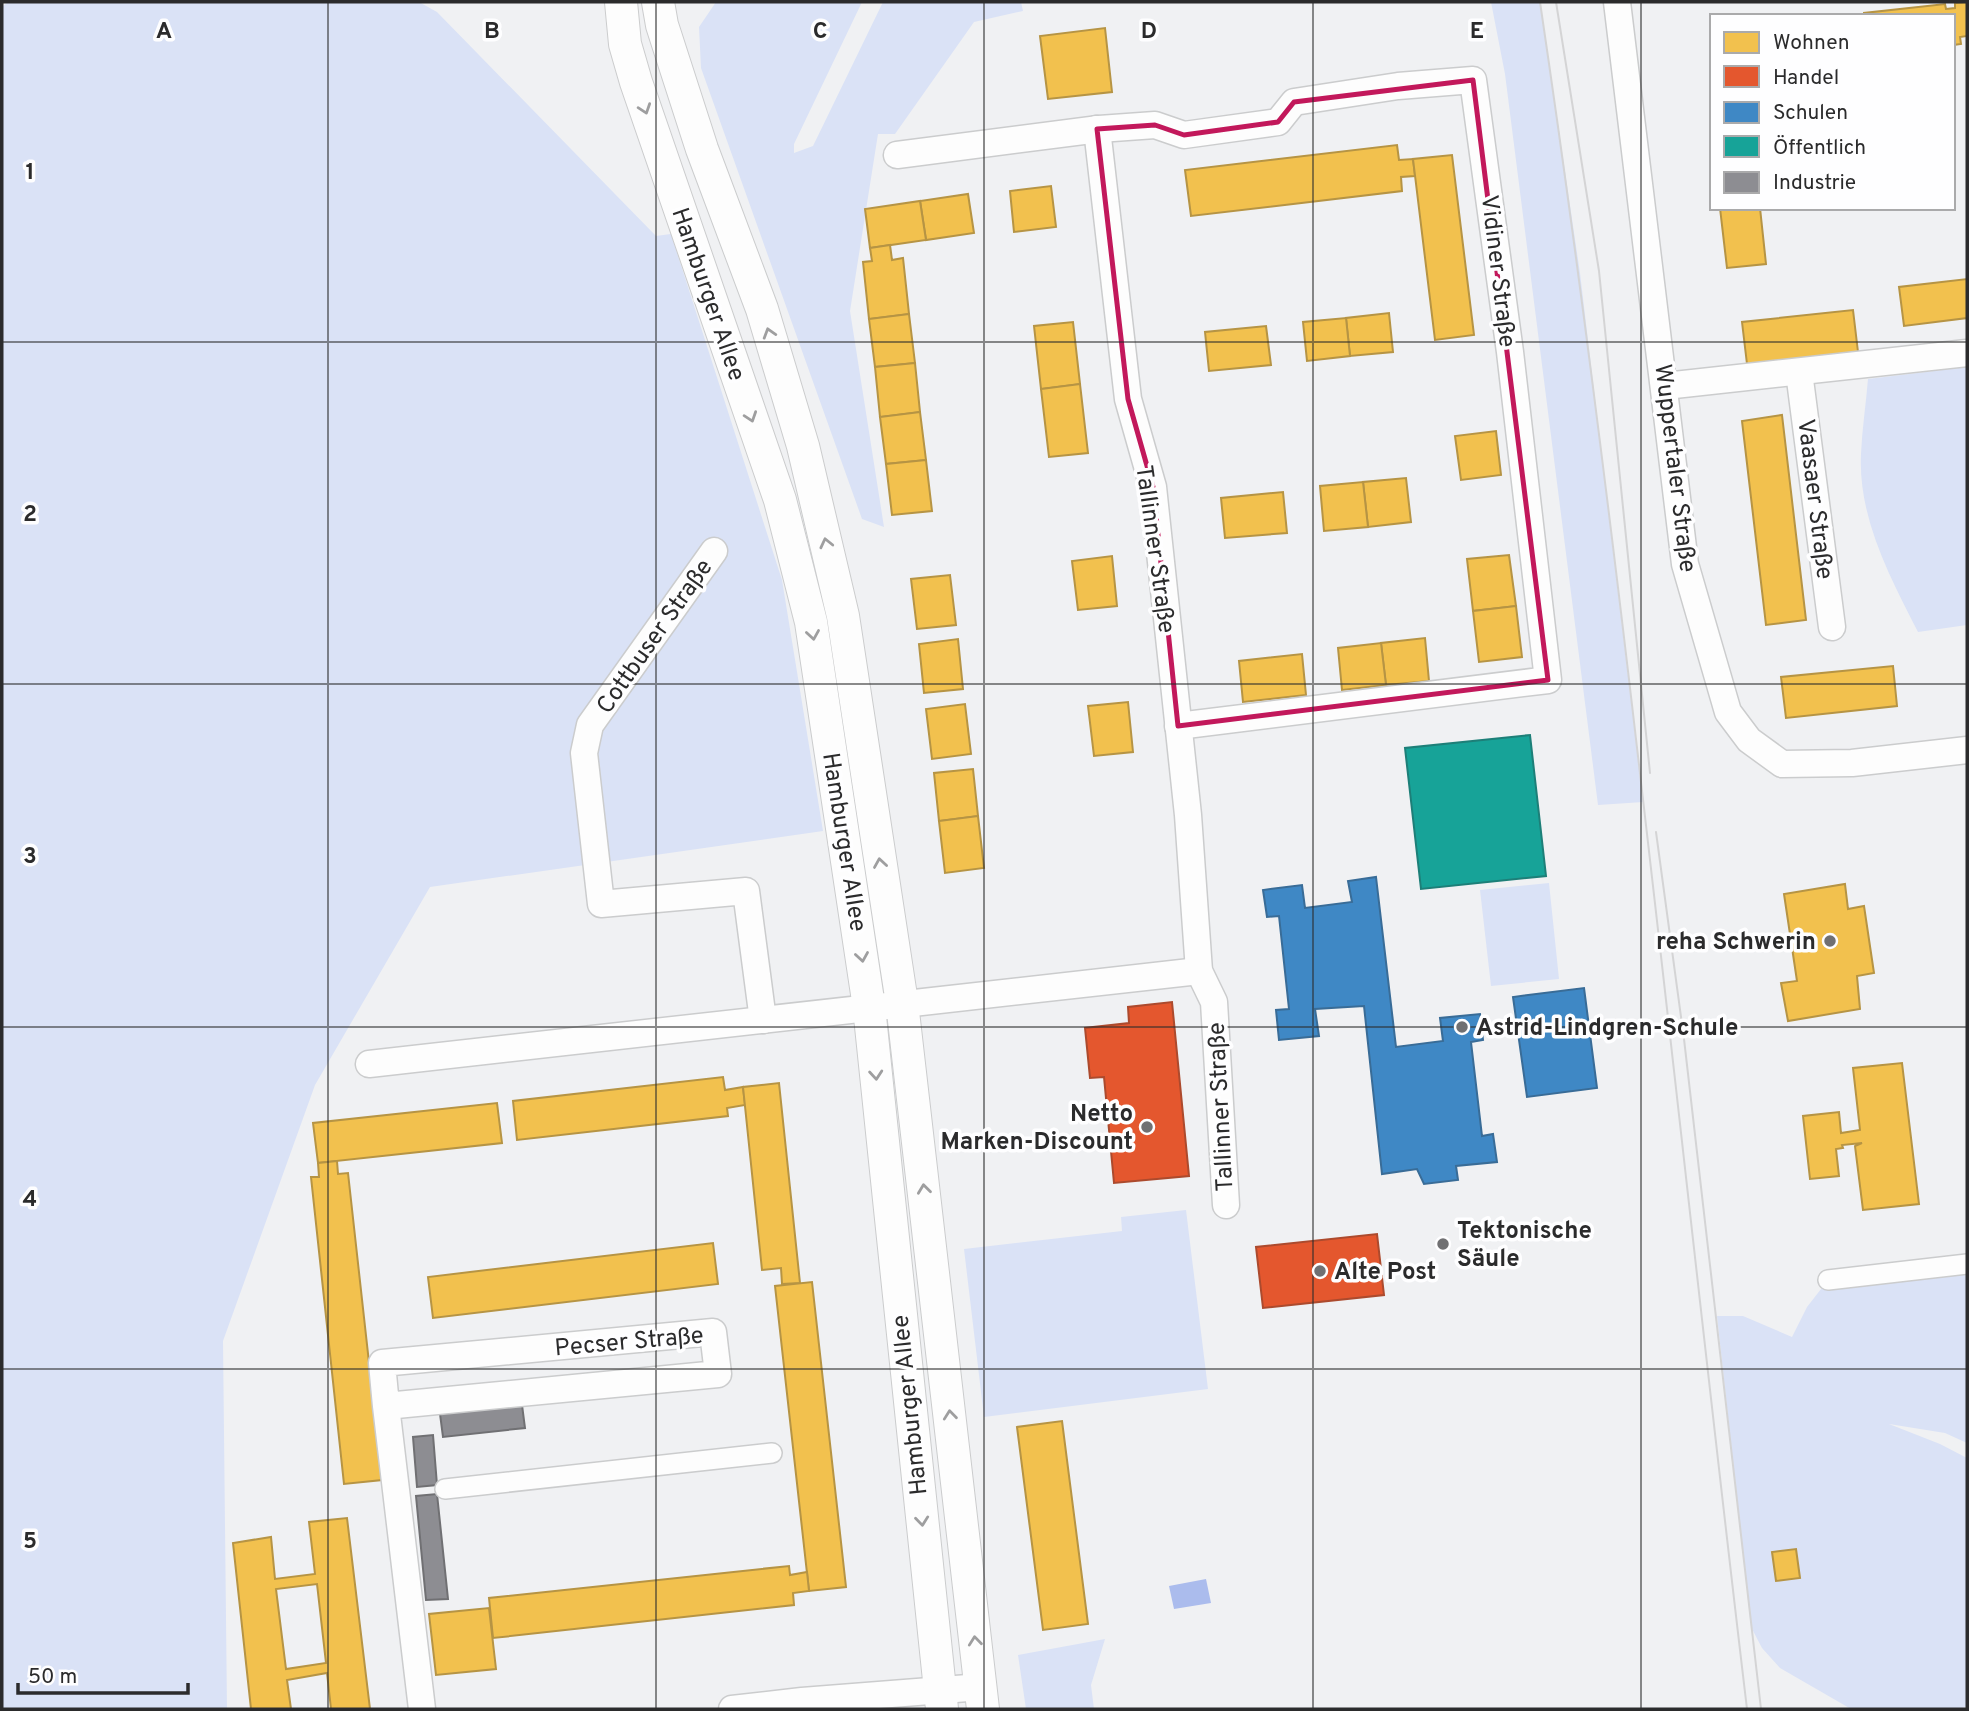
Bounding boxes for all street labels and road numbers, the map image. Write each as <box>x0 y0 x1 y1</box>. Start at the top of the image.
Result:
street label: Vidiner Straße <box>1473 193 1521 349</box>
street label: Hamburger Allee <box>663 204 751 385</box>
street label: Wuppertaler Straße <box>1646 362 1702 574</box>
street label: Vaasaer Straße <box>1789 417 1839 581</box>
street label: Tallinner Straße <box>1127 463 1181 635</box>
street label: Cottbuser Straße <box>591 554 720 720</box>
street label: Hamburger Allee <box>814 751 872 934</box>
street label: Tallinner Straße <box>1203 1021 1241 1192</box>
street label: Hamburger Allee <box>887 1313 935 1496</box>
street label: Pecser Straße <box>553 1322 705 1364</box>

